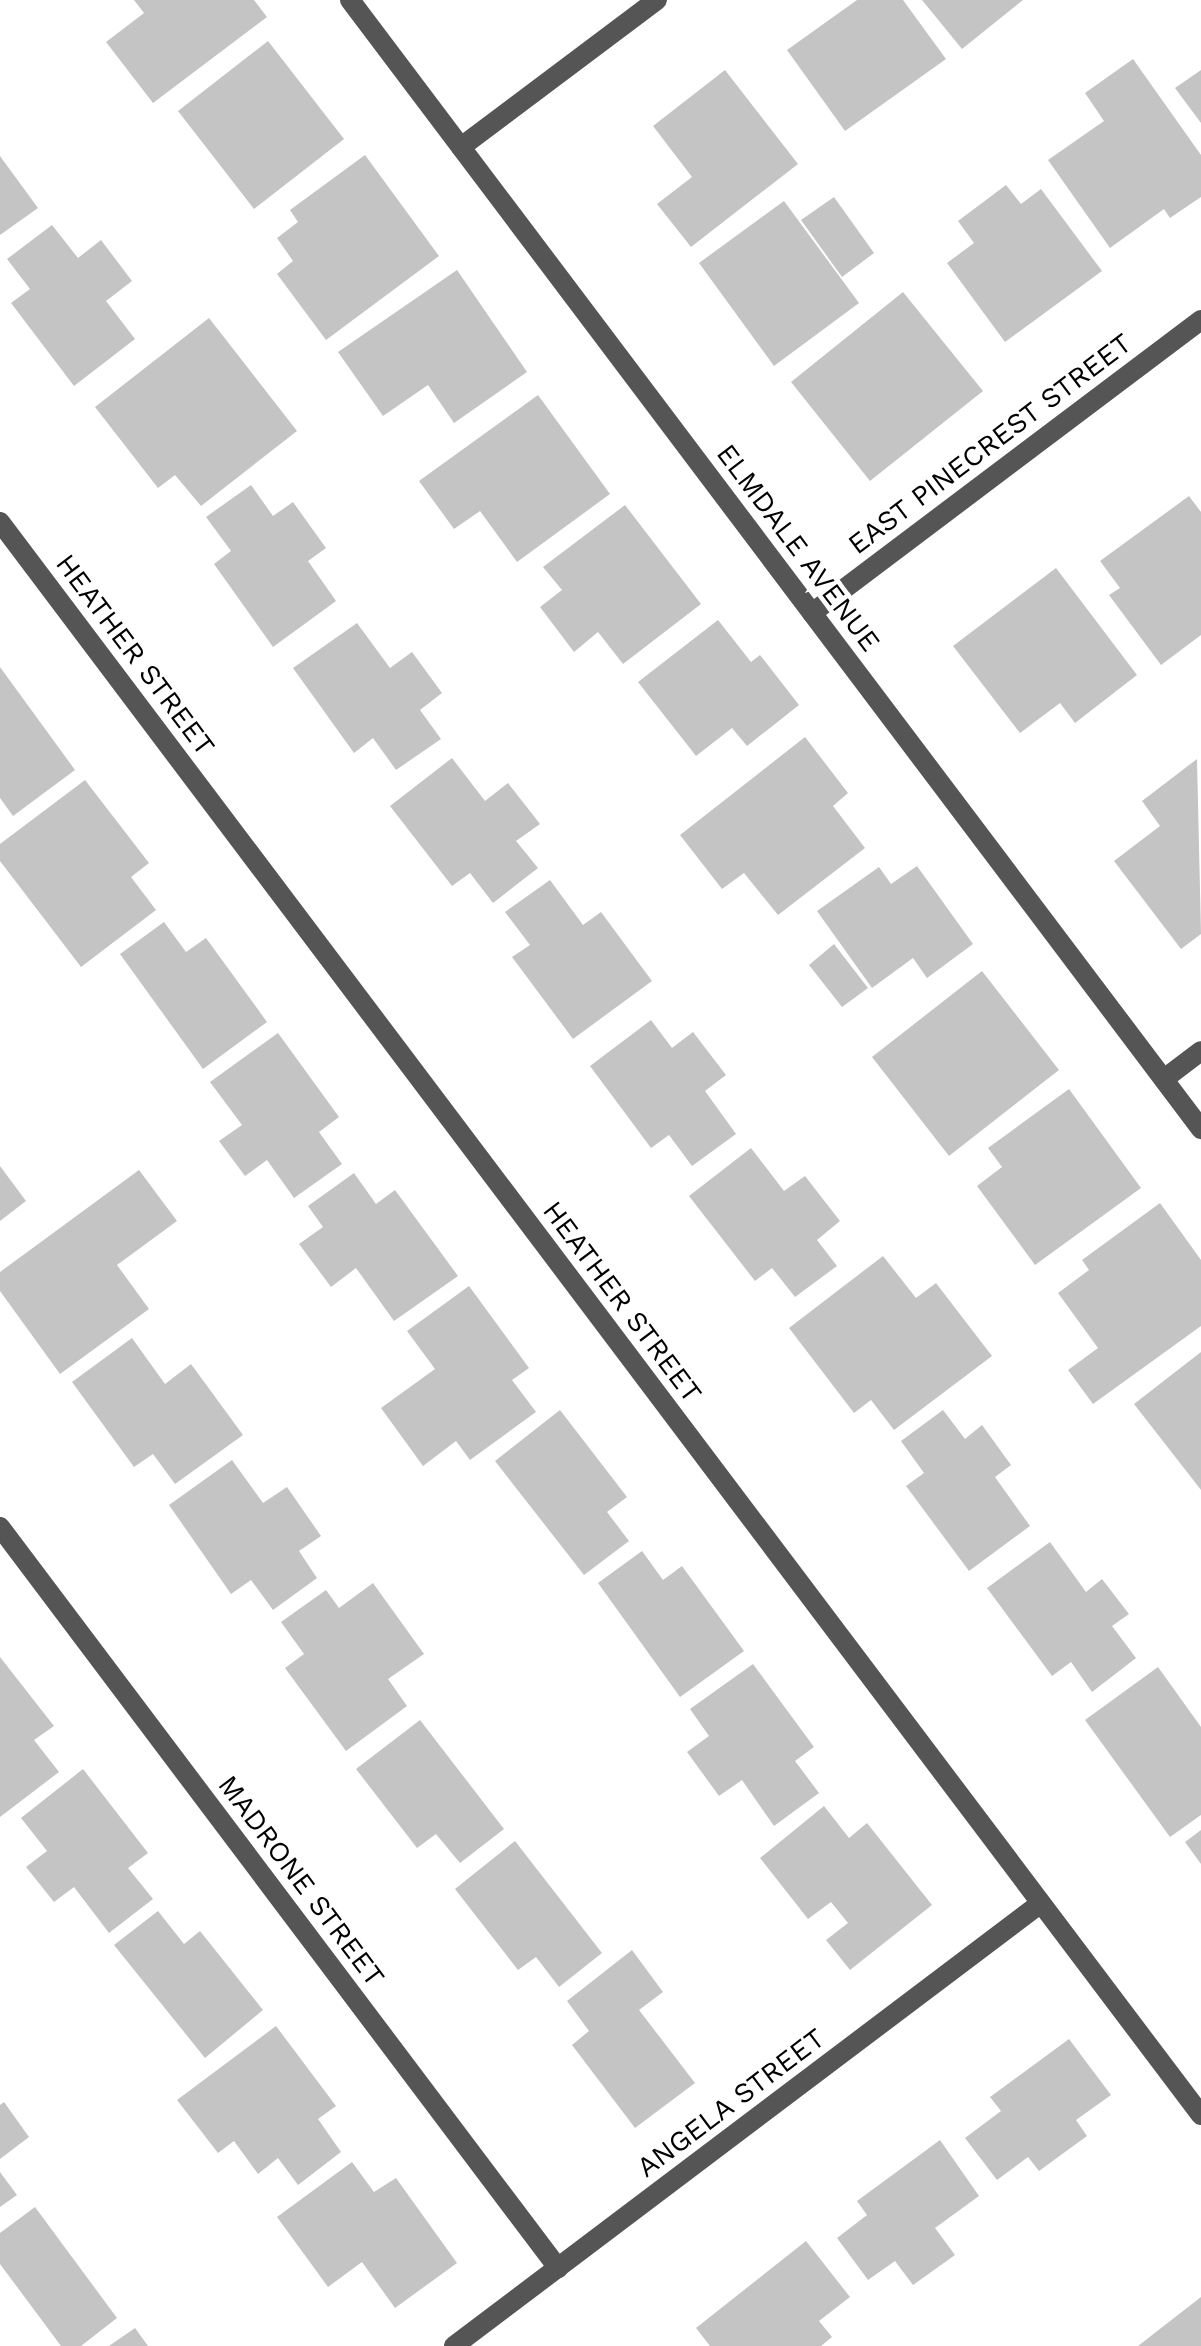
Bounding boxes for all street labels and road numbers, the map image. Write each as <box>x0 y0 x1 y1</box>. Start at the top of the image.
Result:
street label: EAST PINECREST STREET <box>841 326 1139 562</box>
street label: ELMDALE AVENUE <box>709 437 887 659</box>
street label: HEATHER STREET <box>48 548 222 762</box>
street label: HEATHER STREET <box>535 1195 709 1409</box>
street label: MADRONE STREET <box>211 1769 391 1993</box>
street label: ANGELA STREET <box>630 2021 832 2185</box>

